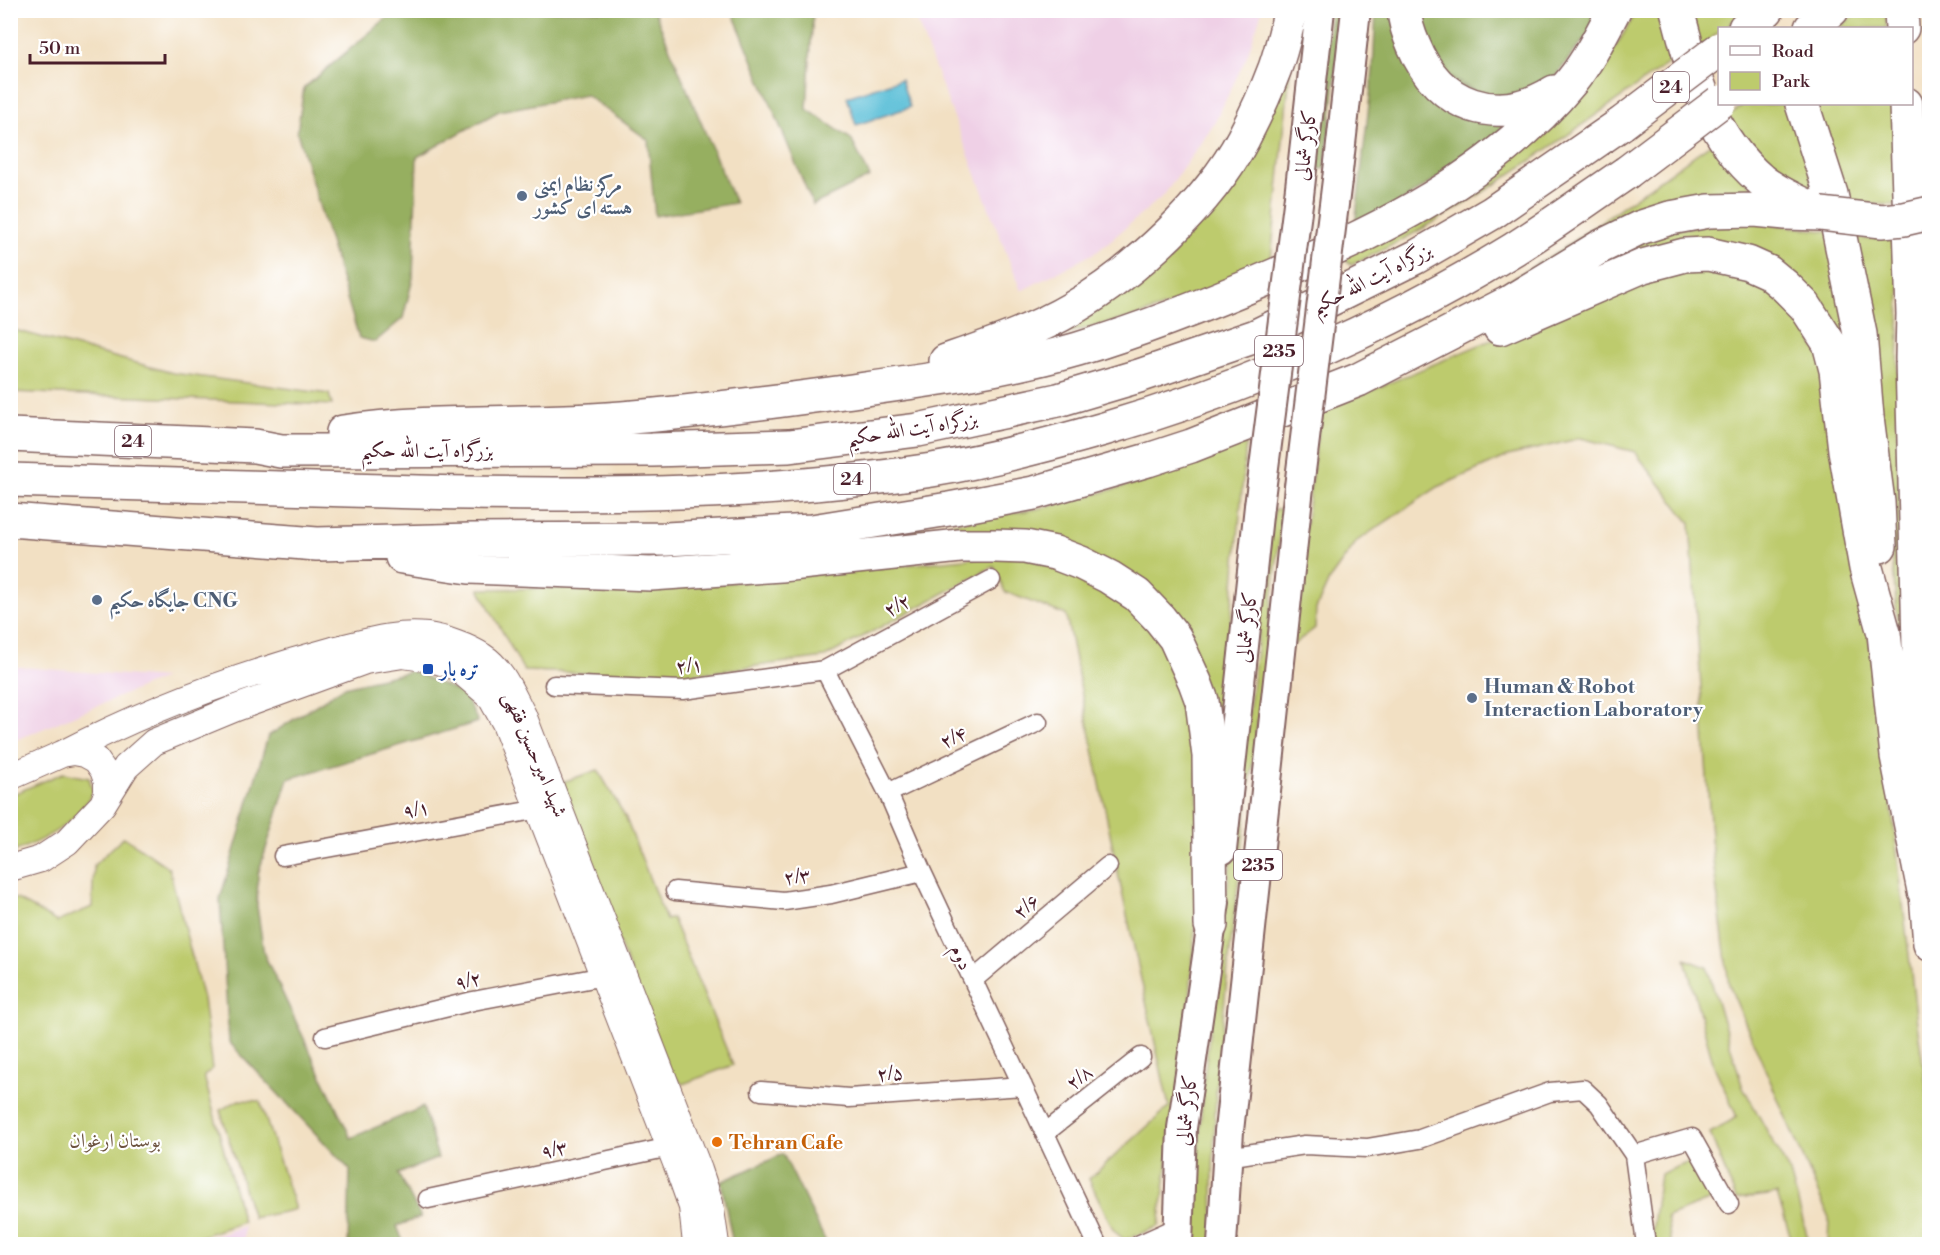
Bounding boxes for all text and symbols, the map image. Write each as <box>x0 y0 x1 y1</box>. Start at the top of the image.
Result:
scale bar <box>30 27 165 65</box>
legend <box>1718 27 1913 105</box>
text: 50 m <box>39 37 81 60</box>
text: Road <box>1772 40 1815 63</box>
text: Park <box>1772 70 1811 93</box>
road number: 24 <box>1653 72 1689 102</box>
street label: کارگر شمالی <box>1288 108 1323 182</box>
place label: مرکز نظام ایمنی هسته ای کشور <box>532 173 632 221</box>
marker: مرکز نظام ایمنی هسته ای کشور <box>515 189 529 203</box>
street label: بزرگراه آیت الله حکیم <box>1305 234 1439 326</box>
road number: 235 <box>1255 336 1303 366</box>
street label: بزرگراه آیت الله حکیم <box>844 403 981 458</box>
road number: 24 <box>115 426 151 456</box>
street label: بزرگراه آیت الله حکیم <box>361 435 494 470</box>
road number: 24 <box>834 464 870 494</box>
place label: جایگاه حکیم CNG <box>109 587 238 620</box>
street label: ۲/۲ <box>880 589 916 624</box>
street label: کارگر شمالی <box>1229 590 1264 664</box>
marker: جایگاه حکیم CNG <box>90 593 104 607</box>
street label: ۲/۱ <box>674 653 704 680</box>
place label: تره بار <box>438 658 479 683</box>
marker: تره بار <box>421 662 435 676</box>
place label: Human & Robot Interaction Laboratory <box>1484 675 1704 723</box>
street label: شهید امیرحسین فقهی <box>497 688 572 821</box>
marker: Human & Robot Interaction Laboratory <box>1465 691 1479 705</box>
street label: ۲/۴ <box>936 721 971 755</box>
street label: ۹/۱ <box>401 796 432 825</box>
road number: 235 <box>1234 850 1282 880</box>
street label: ۲/۳ <box>782 863 812 892</box>
street label: ۲/۶ <box>1009 889 1045 925</box>
street label: دوم <box>940 941 977 976</box>
street label: ۹/۲ <box>452 966 484 997</box>
street label: ۲/۸ <box>1062 1060 1098 1096</box>
street label: ۲/۵ <box>876 1061 905 1088</box>
street label: کارگر شمالی <box>1169 1073 1204 1147</box>
park label: بوستان ارغوان <box>69 1129 161 1154</box>
place label: Tehran Cafe <box>729 1131 844 1156</box>
street label: ۹/۳ <box>538 1135 570 1166</box>
marker: Tehran Cafe <box>710 1135 724 1149</box>

